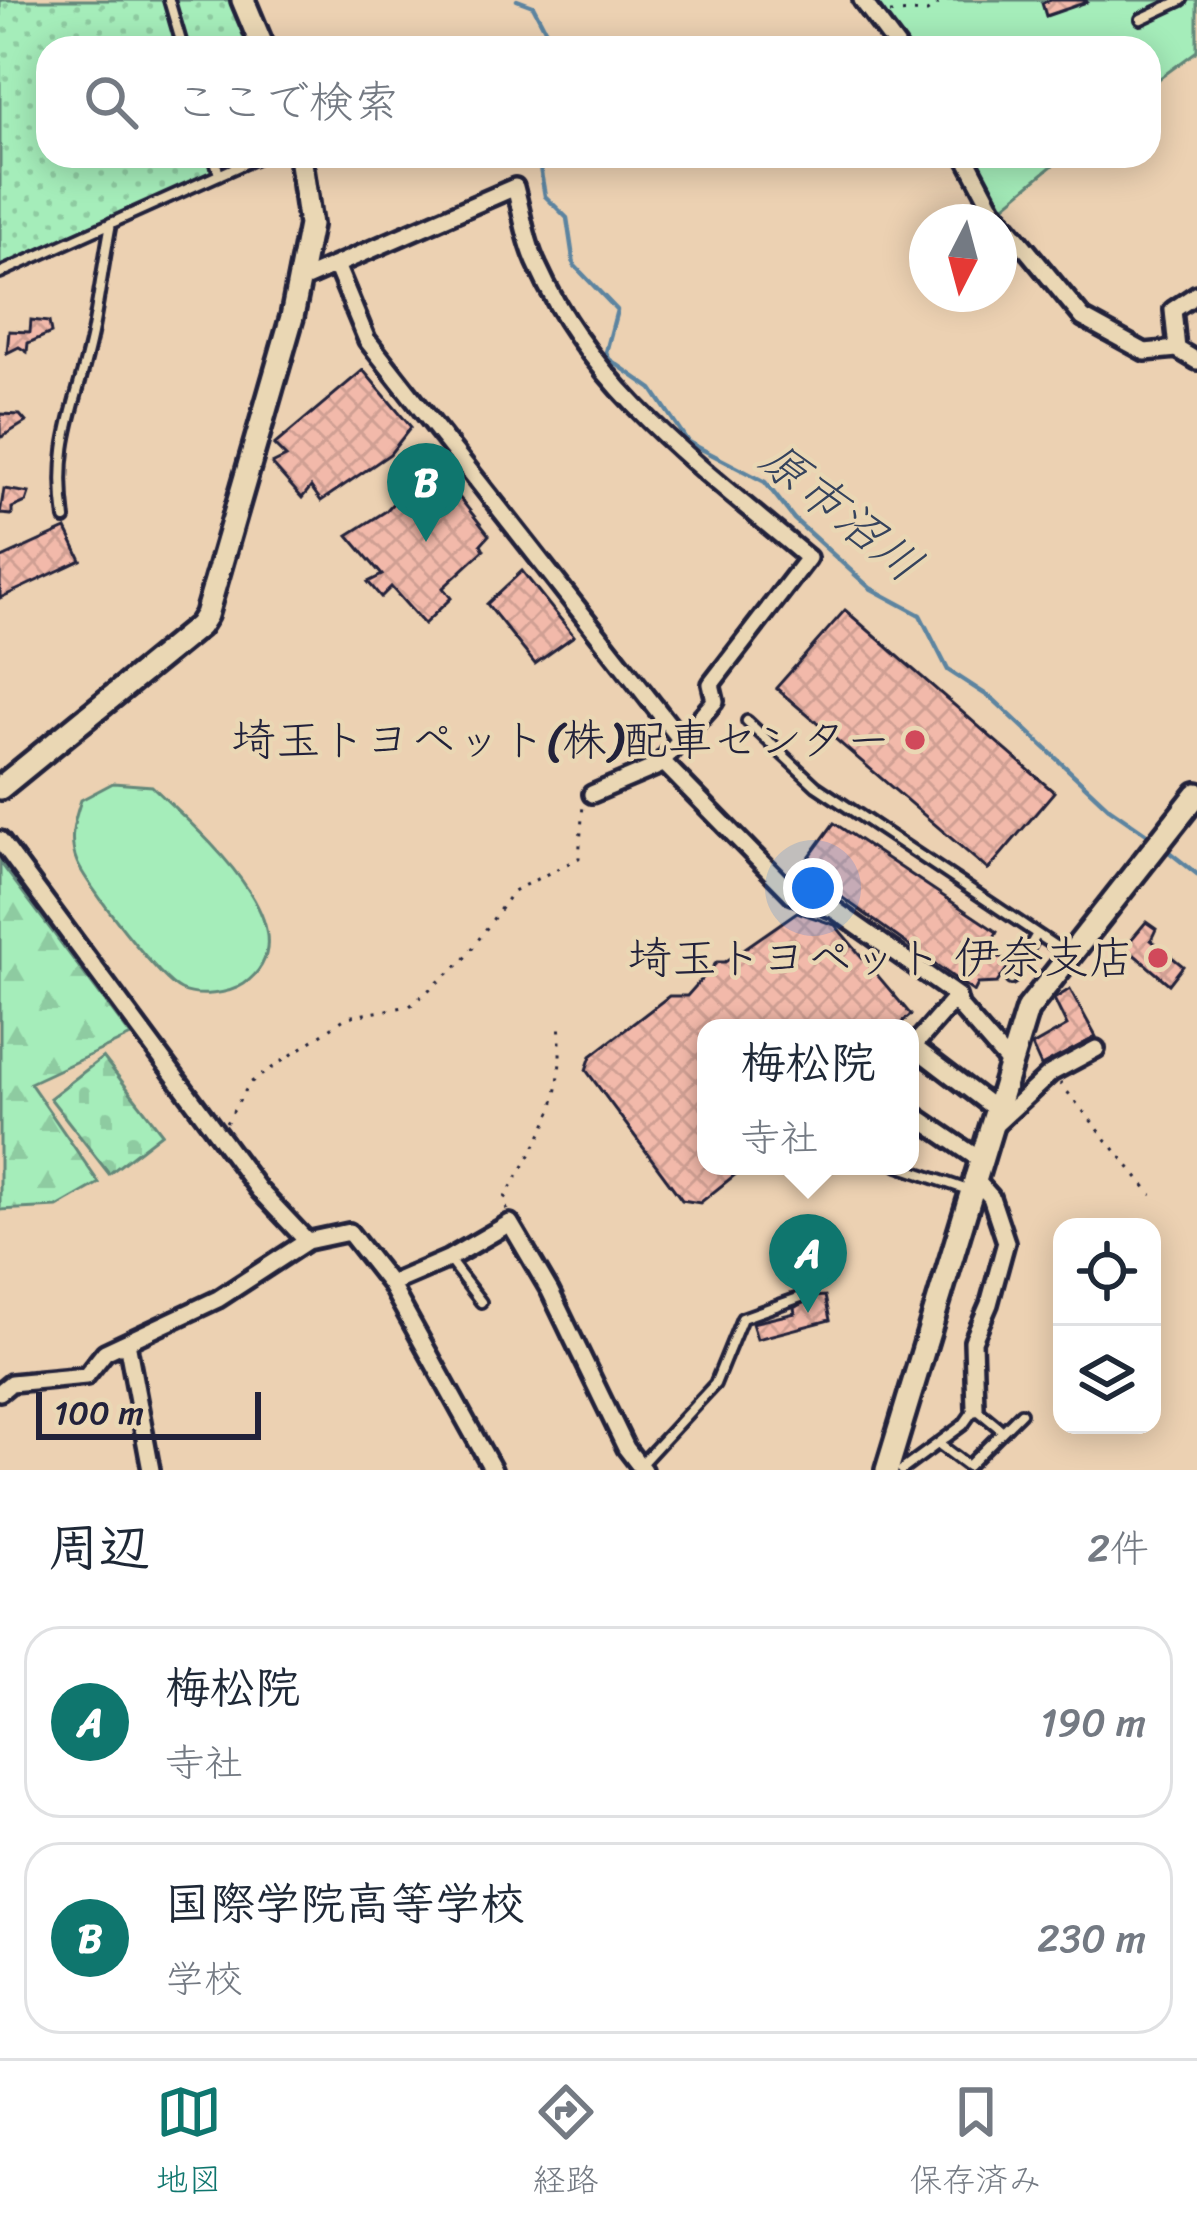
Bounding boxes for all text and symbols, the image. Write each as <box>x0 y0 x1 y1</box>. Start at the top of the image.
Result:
search box <box>36 36 1161 168</box>
text: ここで検索 <box>174 62 399 142</box>
icon: search <box>78 69 144 135</box>
north arrow <box>909 204 1017 312</box>
water label: 原市沼川 <box>740 418 942 604</box>
pin: B <box>387 443 465 542</box>
place label: 埼玉トヨペット(株)配車センター <box>231 700 891 780</box>
marker: 埼玉トヨペット(株)配車センター <box>902 727 928 753</box>
your location <box>783 858 843 918</box>
place label: 埼玉トヨペット 伊奈支店 <box>627 918 1134 998</box>
marker: 埼玉トヨペット 伊奈支店 <box>1145 945 1171 971</box>
popup <box>697 1019 919 1175</box>
text: 梅松院 <box>740 1023 876 1103</box>
text: 寺社 <box>740 1103 819 1172</box>
pin: A <box>769 1214 847 1313</box>
map controls <box>1053 1218 1161 1434</box>
button: locate <box>1053 1218 1161 1326</box>
button: layers <box>1053 1326 1161 1434</box>
text: 100 m <box>54 1384 144 1442</box>
scale bar <box>36 1386 261 1439</box>
text: 周辺 <box>48 1503 150 1593</box>
text: 2件 <box>1087 1514 1149 1583</box>
text: 梅松院 <box>165 1648 300 1728</box>
text: A <box>77 1688 103 1757</box>
text: 190 m <box>1041 1688 1146 1757</box>
text: 寺社 <box>165 1728 243 1797</box>
text: 国際学院高等学校 <box>165 1864 525 1944</box>
text: B <box>78 1904 102 1973</box>
text: 230 m <box>1037 1904 1146 1973</box>
text: 学校 <box>165 1944 243 2013</box>
tab: 地図 <box>156 2079 222 2209</box>
tab: 経路 <box>533 2079 599 2209</box>
tab: 保存済み <box>910 2079 1042 2209</box>

